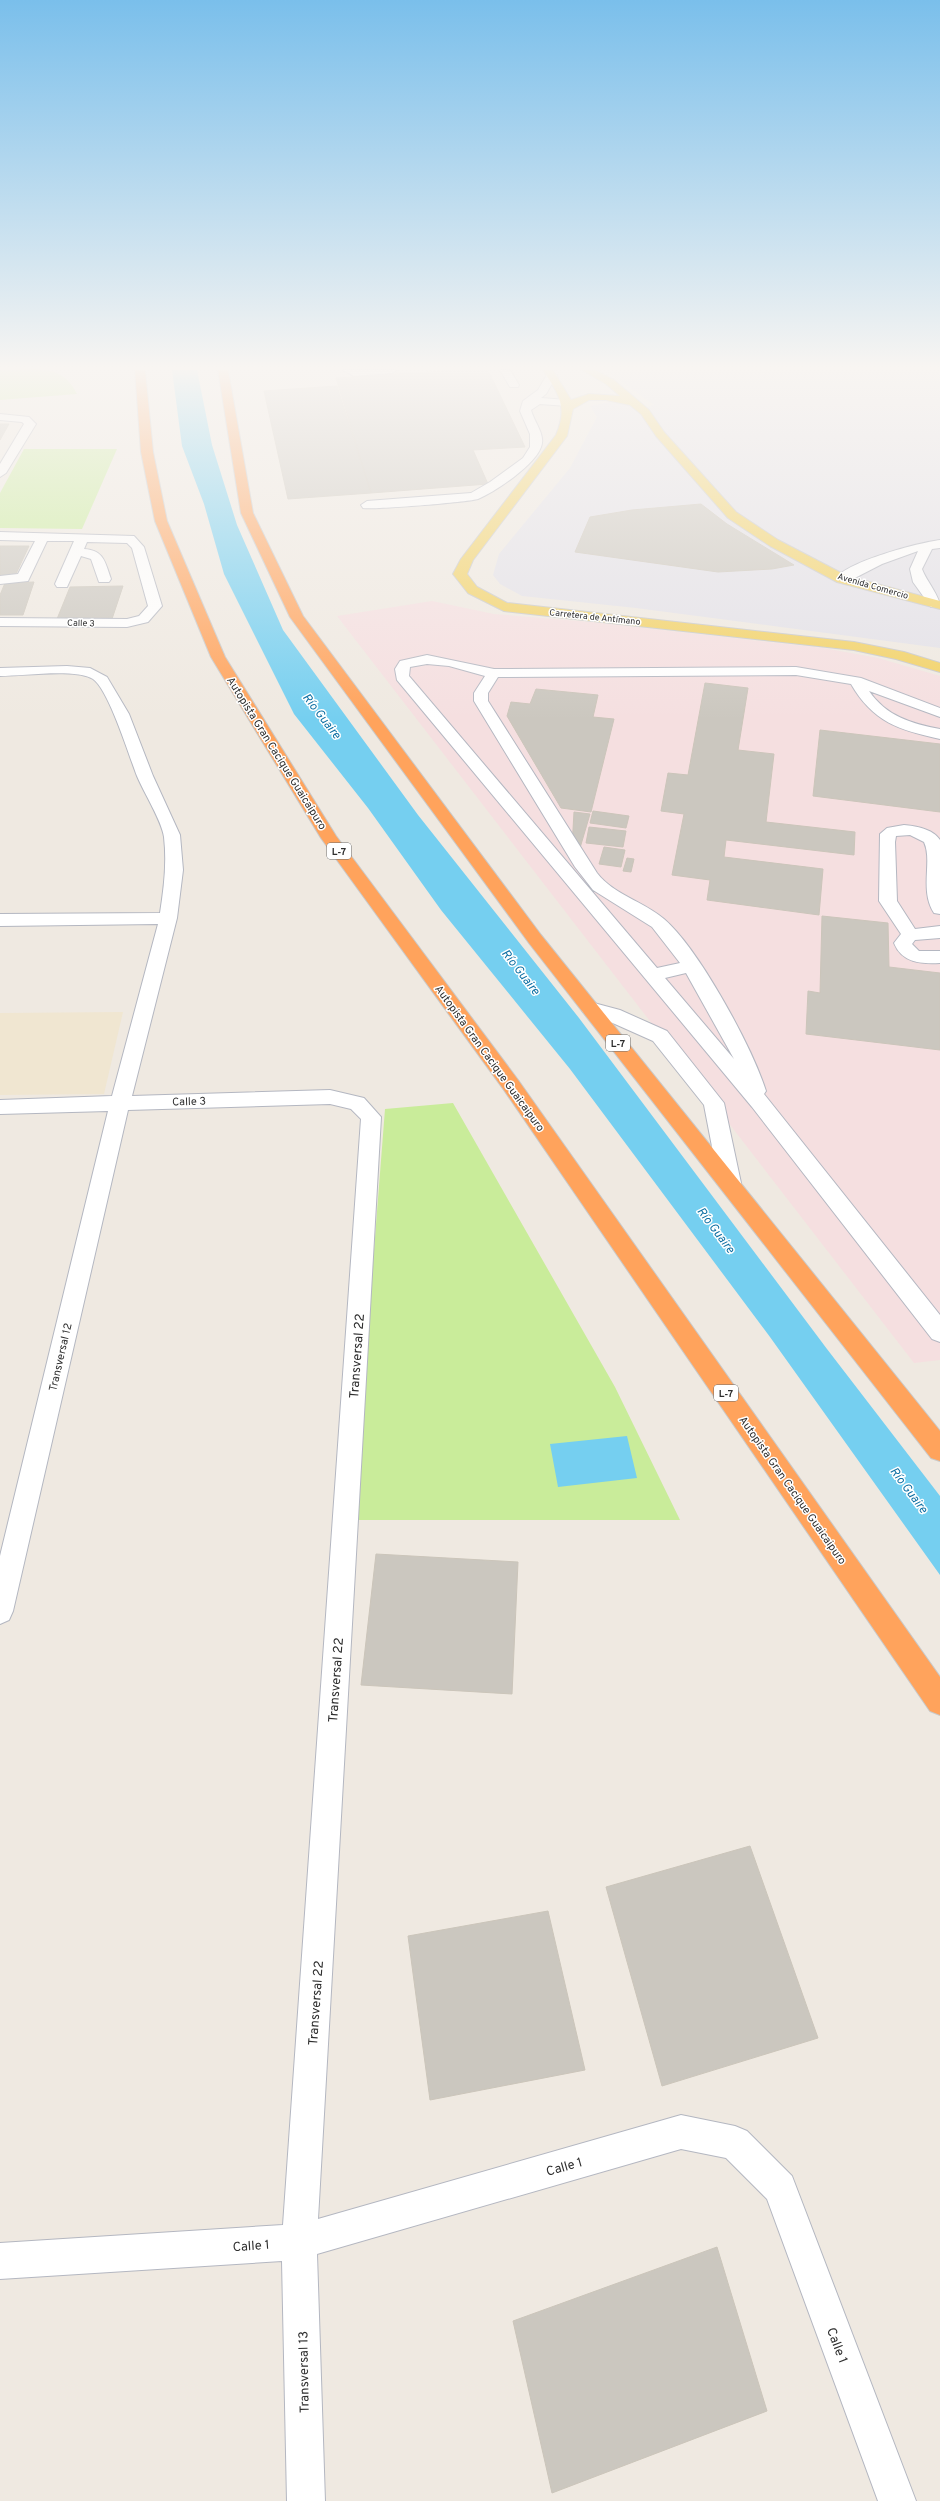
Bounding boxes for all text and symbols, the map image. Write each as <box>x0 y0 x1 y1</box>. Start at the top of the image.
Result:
street label: Avenida Comercio <box>836 571 909 602</box>
street label: Carretera de Antímano <box>549 607 641 628</box>
street label: Calle 3 <box>67 618 95 629</box>
street label: Autopista Gran Cacique Guaicaipuro <box>223 674 329 833</box>
water label: Río Guaire <box>298 691 345 743</box>
road number: L-7 <box>327 843 351 859</box>
water label: Río Guaire <box>497 947 544 999</box>
street label: Autopista Gran Cacique Guaicaipuro <box>431 983 547 1135</box>
road number: L-7 <box>606 1035 630 1051</box>
street label: Calle 3 <box>172 1094 206 1110</box>
water label: Río Guaire <box>693 1204 738 1257</box>
street label: Transversal 22 <box>347 1313 369 1399</box>
street label: Transversal 12 <box>46 1322 76 1393</box>
road number: L-7 <box>714 1385 738 1401</box>
street label: Autopista Gran Cacique Guaicaipuro <box>735 1414 849 1567</box>
water label: Río Guaire <box>886 1464 931 1517</box>
street label: Transversal 22 <box>326 1637 348 1723</box>
street label: Transversal 22 <box>306 1960 328 2046</box>
street label: Calle 1 <box>545 2155 585 2181</box>
street label: Calle 1 <box>232 2238 270 2256</box>
street label: Calle 1 <box>822 2326 850 2366</box>
street label: Transversal 13 <box>296 2331 314 2413</box>

